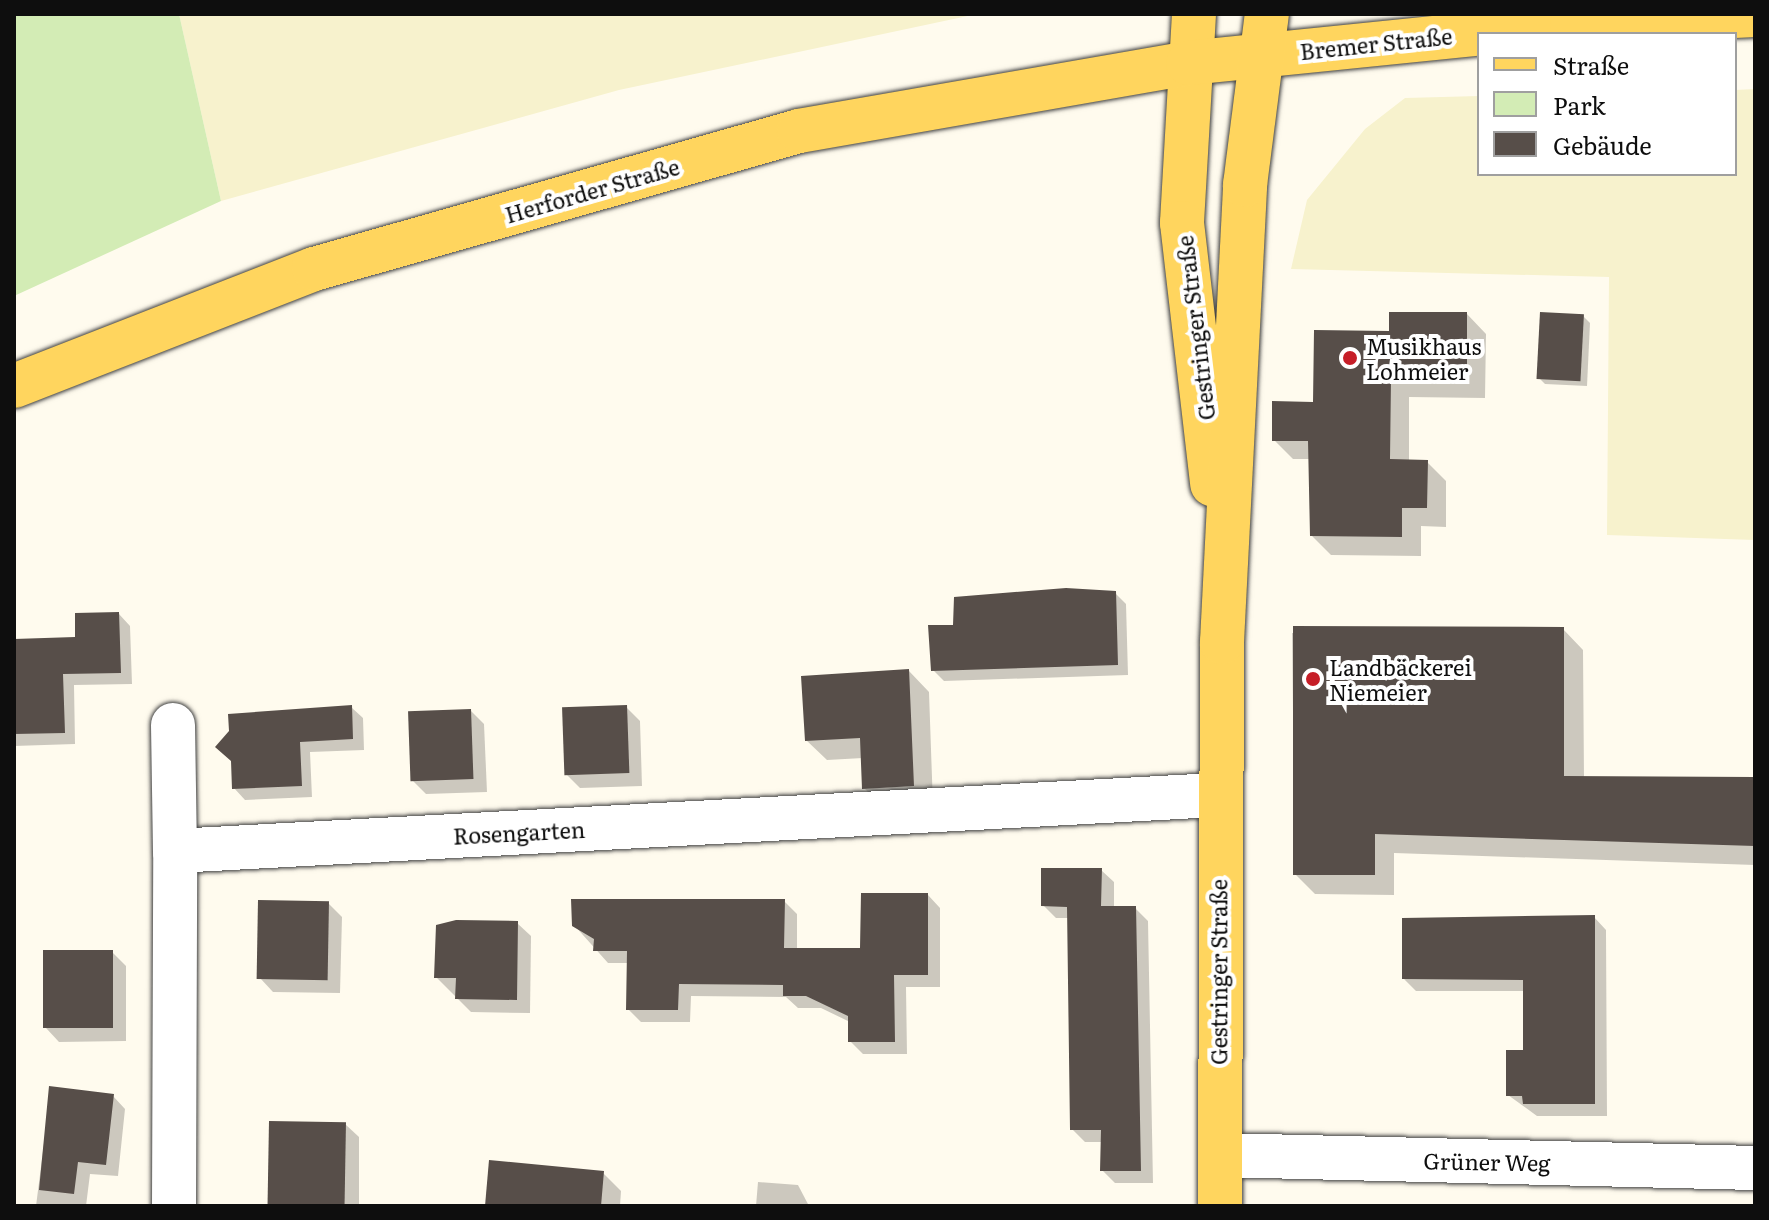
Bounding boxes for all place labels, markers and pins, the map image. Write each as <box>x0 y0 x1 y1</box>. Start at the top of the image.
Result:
place label: Musikhaus Lohmeier <box>1366 332 1481 384</box>
marker: Musikhaus Lohmeier <box>1341 349 1359 367</box>
place label: Landbäckerei Niemeier <box>1329 653 1472 704</box>
marker: Landbäckerei Niemeier <box>1304 670 1322 688</box>

